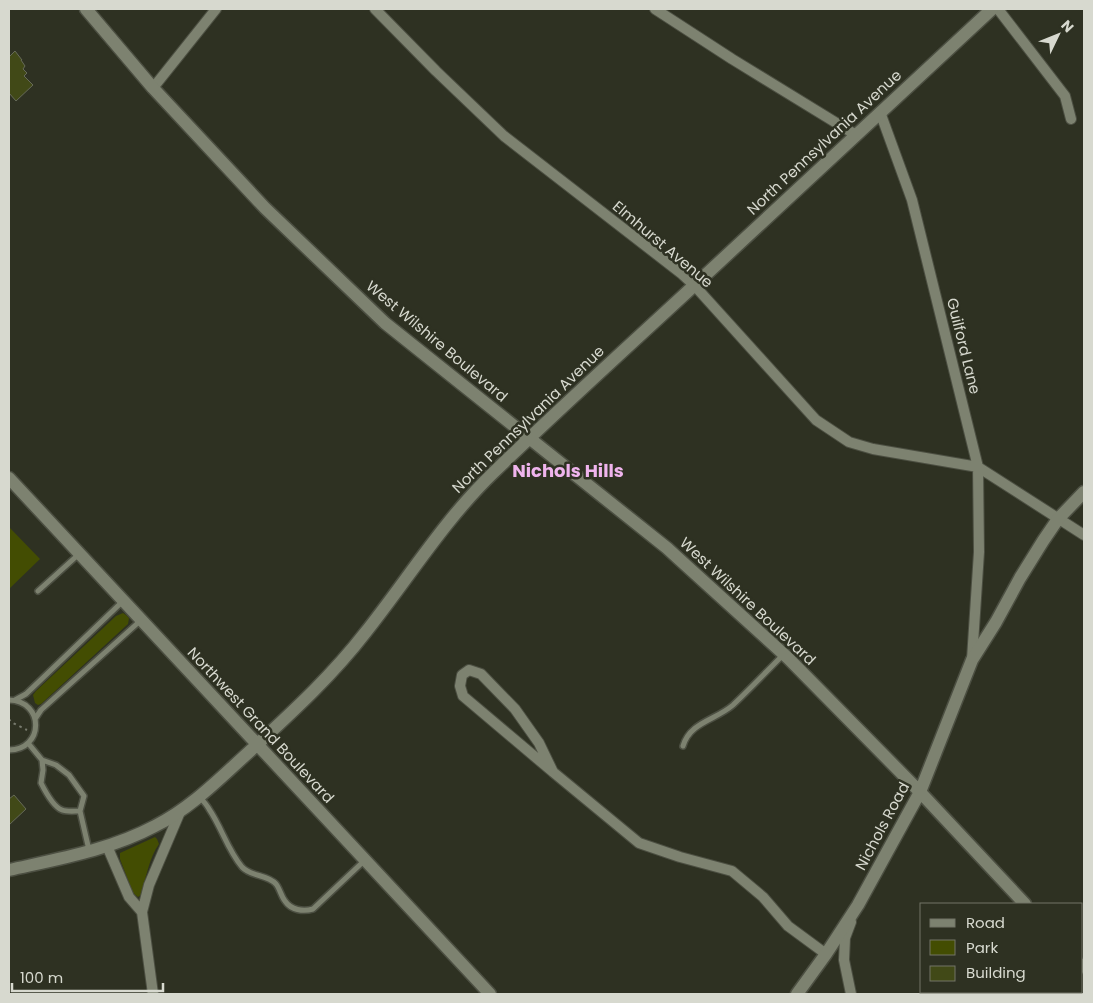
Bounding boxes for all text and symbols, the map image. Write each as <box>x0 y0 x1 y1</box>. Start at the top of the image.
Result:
north arrow <box>1033 10 1083 60</box>
text: N <box>1057 15 1078 37</box>
street label: North Pennsylvania Avenue <box>742 65 906 219</box>
street label: Elmhurst Avenue <box>608 196 718 292</box>
street label: West Wilshire Boulevard <box>362 275 512 407</box>
street label: Guilford Lane <box>942 296 986 396</box>
street label: North Pennsylvania Avenue <box>447 340 609 498</box>
district label: Nichols Hills <box>512 458 624 483</box>
street label: West Wilshire Boulevard <box>675 532 821 670</box>
street label: Northwest Grand Boulevard <box>183 642 339 808</box>
street label: Nichols Road <box>850 778 914 874</box>
legend <box>920 903 1083 993</box>
text: Road <box>966 912 1005 933</box>
text: Park <box>966 937 998 958</box>
scale bar <box>12 960 164 992</box>
text: Building <box>966 962 1026 983</box>
text: 100 m <box>20 967 63 988</box>

